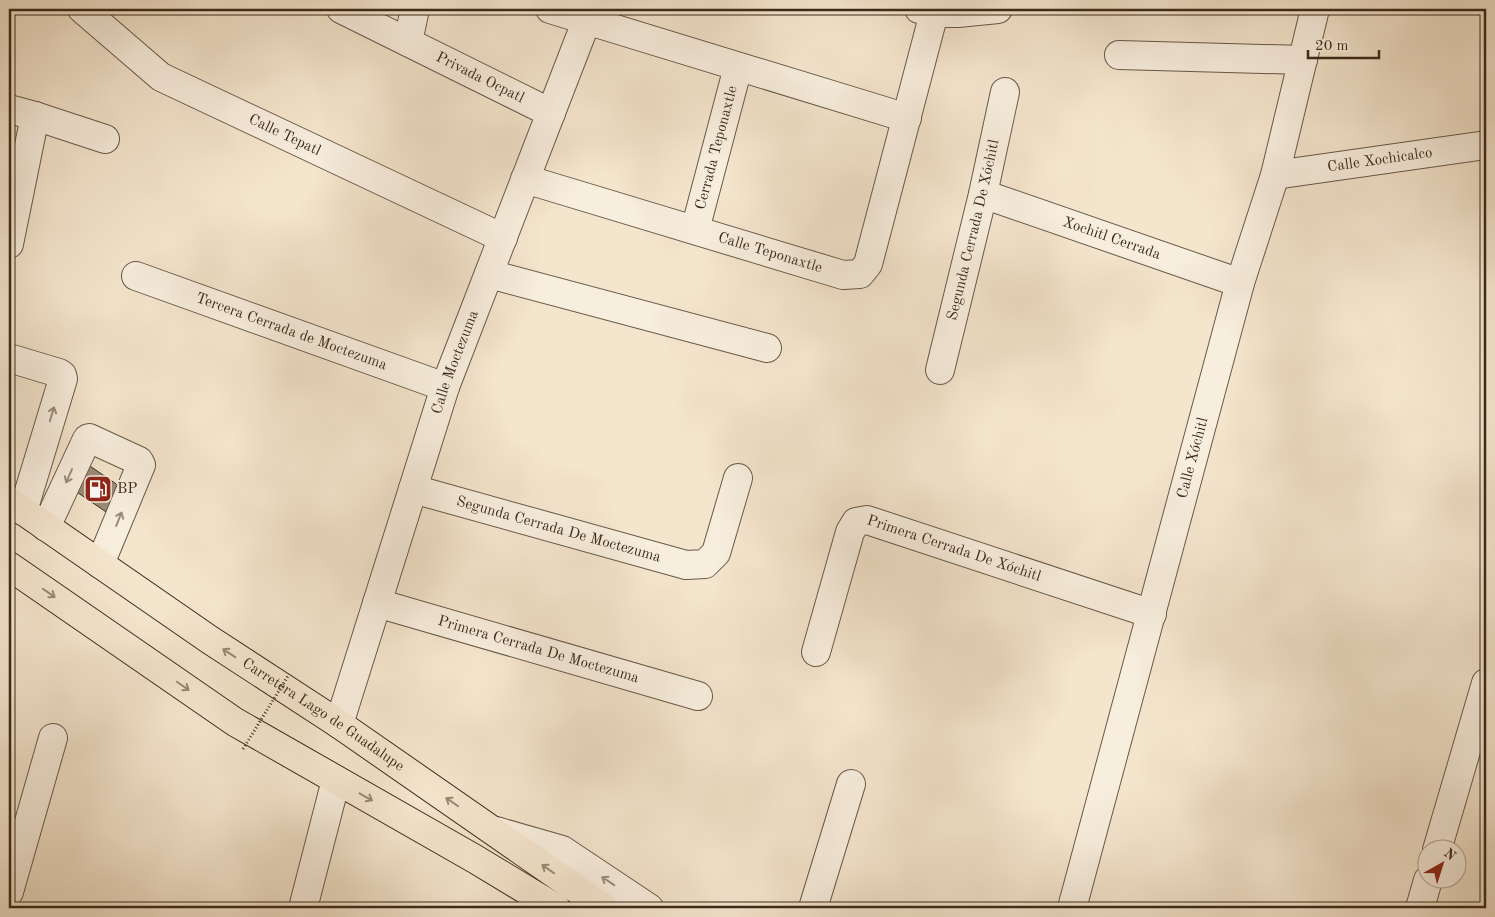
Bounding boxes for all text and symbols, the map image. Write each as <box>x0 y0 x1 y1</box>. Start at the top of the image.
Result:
scale bar <box>1308 28 1379 60</box>
text: 20 m <box>1315 39 1349 54</box>
street label: Privada Ocpatl <box>433 50 526 106</box>
street label: Cerrada Teponaxtle <box>693 84 740 211</box>
street label: Calle Tepatl <box>246 112 323 159</box>
street label: Segunda Cerrada De Xóchitl <box>945 138 1002 322</box>
street label: Calle Xochicalco <box>1327 145 1433 175</box>
street label: Xochitl Cerrada <box>1061 215 1163 263</box>
street label: Calle Teponaxtle <box>716 230 824 276</box>
street label: Tercera Cerrada de Moctezuma <box>194 291 389 373</box>
street label: Calle Moctezuma <box>429 308 482 416</box>
one-way arrow <box>48 406 58 422</box>
street label: Calle Xóchitl <box>1175 416 1211 500</box>
one-way arrow <box>64 468 74 483</box>
fuel station icon: BP <box>83 474 113 504</box>
place label: BP <box>117 482 138 497</box>
street label: Segunda Cerrada De Moctezuma <box>455 494 663 565</box>
one-way arrow <box>115 512 124 527</box>
street label: Primera Cerrada De Xóchitl <box>865 513 1043 584</box>
one-way arrow <box>42 588 56 598</box>
street label: Primera Cerrada De Moctezuma <box>436 614 641 686</box>
one-way arrow <box>223 648 237 658</box>
street label: Carretera Lago de Guadalupe <box>239 656 407 774</box>
one-way arrow <box>175 681 189 691</box>
one-way arrow <box>359 793 373 803</box>
one-way arrow <box>445 797 459 807</box>
north arrow <box>1418 840 1468 890</box>
text: N <box>1441 846 1458 864</box>
one-way arrow <box>541 864 555 874</box>
one-way arrow <box>601 876 615 886</box>

